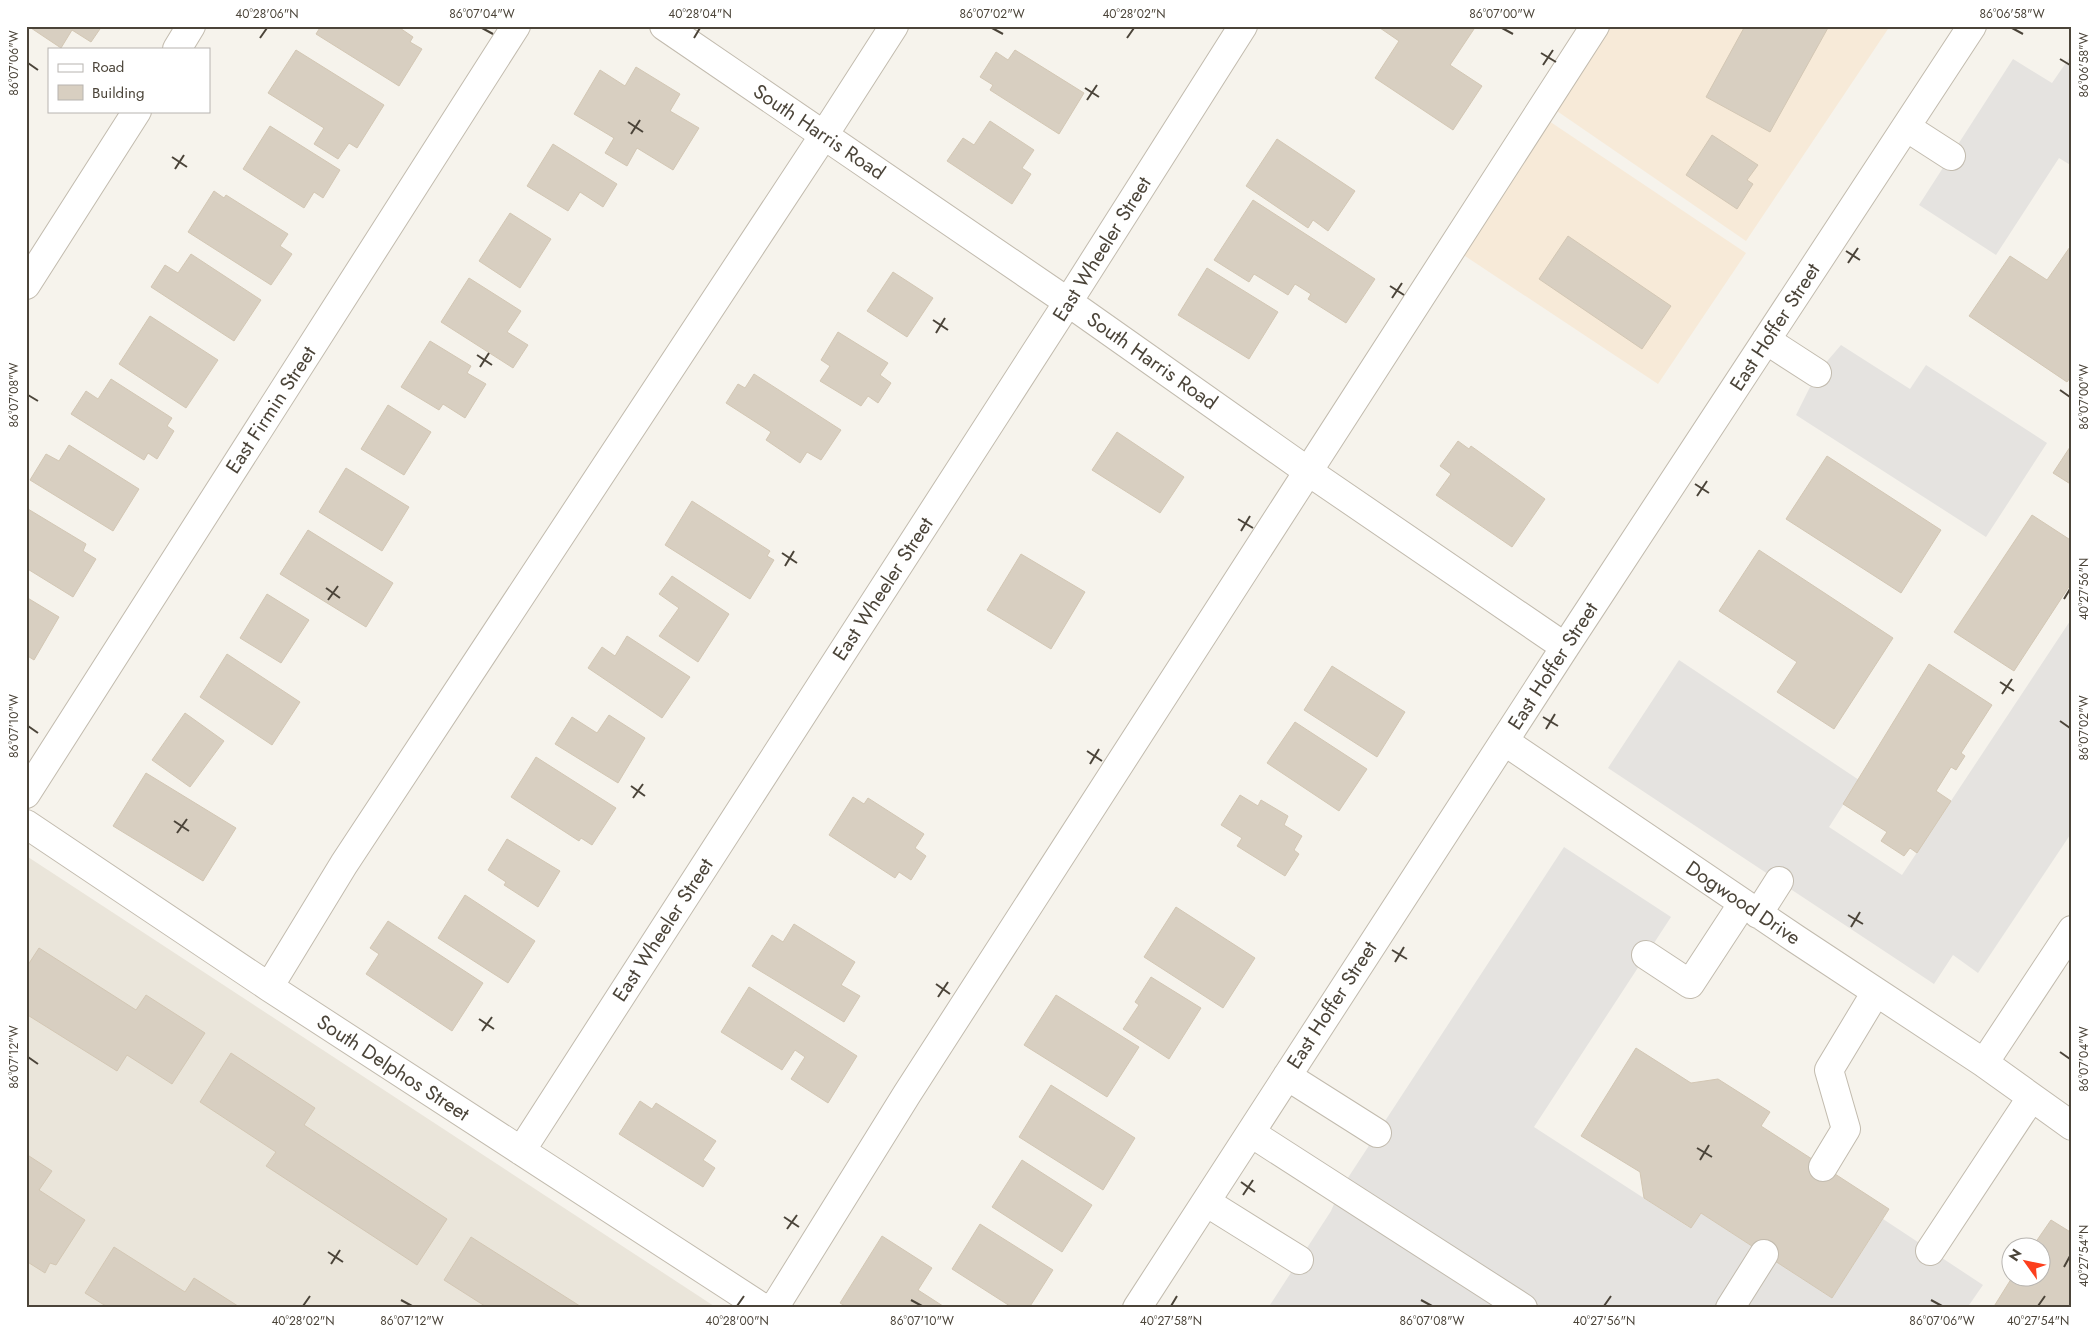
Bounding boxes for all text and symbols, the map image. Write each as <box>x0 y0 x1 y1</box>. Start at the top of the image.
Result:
text: 40°28'06"N <box>235 5 299 23</box>
text: 86°07'04"W <box>449 5 515 23</box>
text: 40°28'04"N <box>668 5 732 23</box>
text: 86°07'02"W <box>959 5 1025 23</box>
text: 40°28'02"N <box>1102 5 1166 23</box>
text: 86°07'00"W <box>1469 5 1535 23</box>
text: 86°06'58"W <box>1979 5 2045 23</box>
text: 86°07'06"W <box>5 30 23 96</box>
text: 86°06'58"W <box>2075 32 2093 98</box>
legend <box>48 48 210 112</box>
text: Road <box>92 56 124 78</box>
street label: South Harris Road <box>747 77 891 187</box>
text: Building <box>92 82 144 104</box>
street label: East Wheeler Street <box>1046 171 1158 327</box>
street label: East Hoffer Street <box>1723 257 1827 397</box>
street label: South Harris Road <box>1081 305 1223 417</box>
street label: East Firmin Street <box>219 340 323 479</box>
text: 86°07'08"W <box>5 362 23 427</box>
text: 86°07'00"W <box>2075 364 2093 430</box>
street label: East Wheeler Street <box>826 511 940 666</box>
text: 40°27'56"N <box>2075 558 2093 620</box>
street label: East Hoffer Street <box>1501 596 1605 736</box>
text: 86°07'10"W <box>5 694 23 758</box>
text: 86°07'02"W <box>2075 695 2093 761</box>
street label: East Wheeler Street <box>606 852 720 1007</box>
street label: Dogwood Drive <box>1680 854 1806 952</box>
street label: East Hoffer Street <box>1280 935 1384 1075</box>
street label: South Delphos Street <box>311 1008 475 1128</box>
text: 86°07'12"W <box>5 1025 23 1089</box>
text: 86°07'04"W <box>2075 1026 2093 1092</box>
text: 40°27'54"N <box>2075 1225 2093 1287</box>
north arrow <box>2000 1236 2050 1286</box>
text: N <box>2004 1245 2027 1265</box>
text: 40°28'02"N <box>271 1312 335 1330</box>
text: 86°07'12"W <box>380 1312 444 1330</box>
text: 40°28'00"N <box>705 1312 769 1330</box>
text: 86°07'10"W <box>890 1312 954 1330</box>
text: 40°27'58"N <box>1140 1312 1202 1330</box>
text: 86°07'08"W <box>1400 1312 1465 1330</box>
text: 40°27'56"N <box>1573 1312 1635 1330</box>
text: 86°07'06"W <box>1909 1312 1975 1330</box>
text: 40°27'54"N <box>2007 1312 2069 1330</box>

